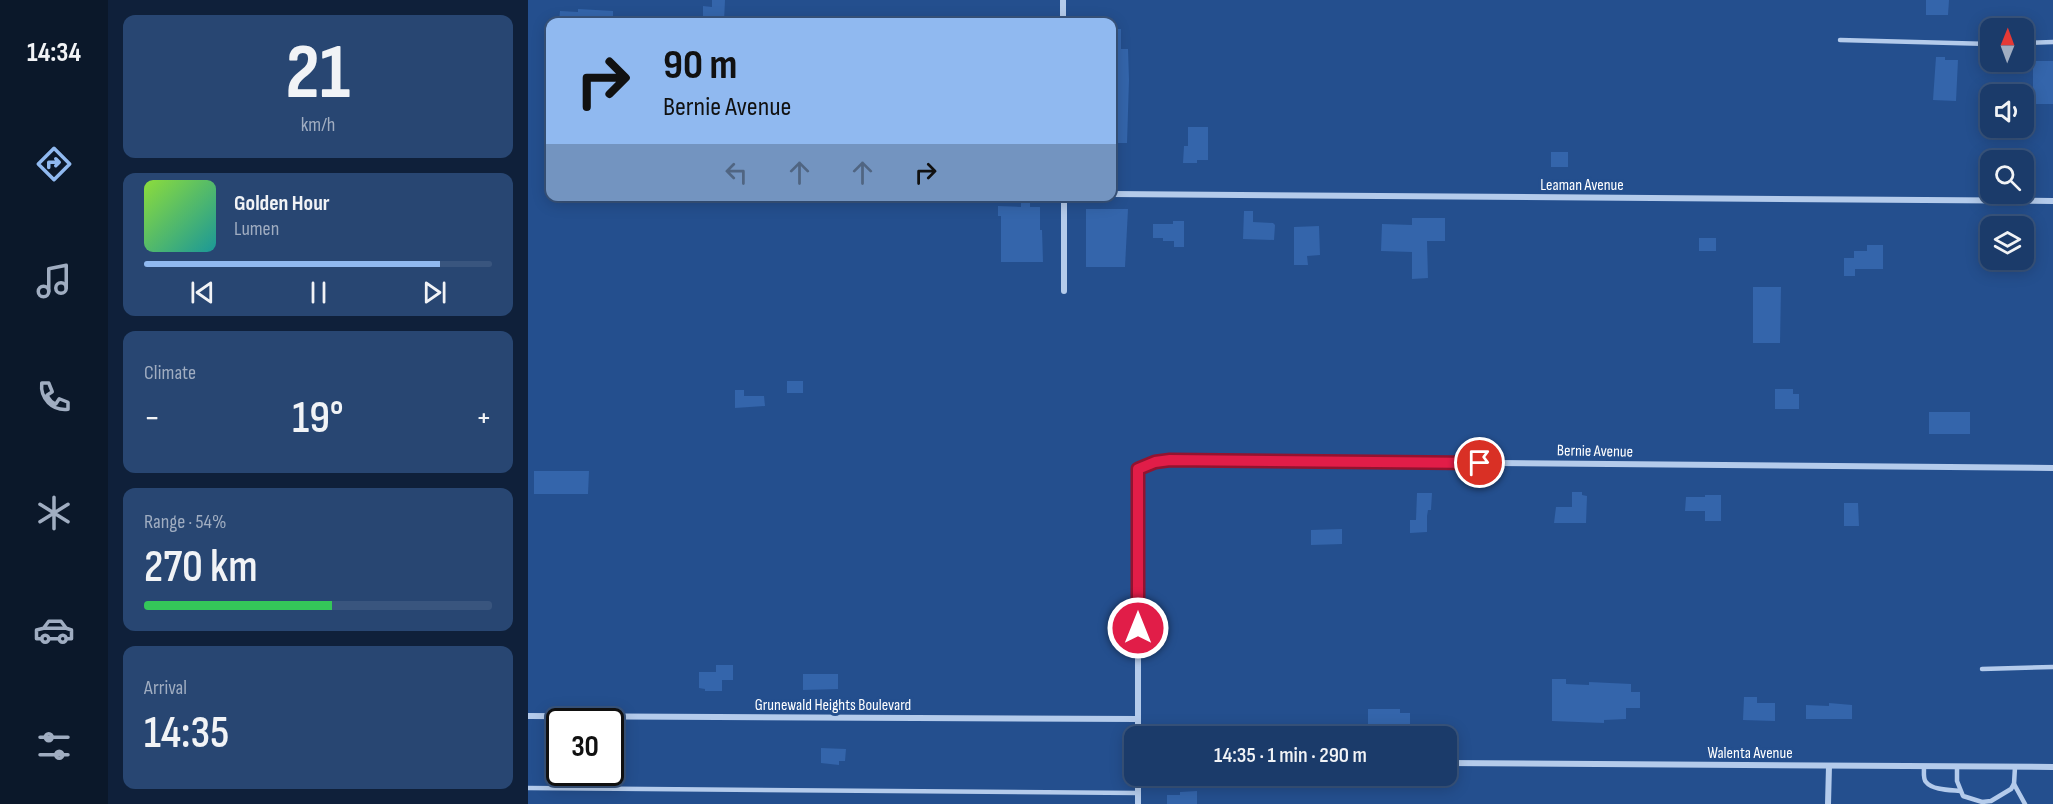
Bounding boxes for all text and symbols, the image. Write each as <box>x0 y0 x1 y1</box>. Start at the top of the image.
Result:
north arrow <box>1980 18 2034 72</box>
map controls <box>1980 18 2034 270</box>
text: 21 <box>286 27 350 120</box>
text: 14:34 <box>27 37 81 69</box>
text: 90 m <box>663 40 737 91</box>
icon: right <box>564 42 642 120</box>
button: sound <box>1980 84 2034 138</box>
text: Bernie Avenue <box>663 91 791 123</box>
text: km/h <box>301 113 335 137</box>
icon: directions <box>33 143 75 185</box>
button: search <box>1980 150 2034 204</box>
icon: left <box>720 156 753 189</box>
icon: ahead <box>783 156 816 189</box>
icon: ahead <box>846 156 879 189</box>
icon: right <box>909 156 942 189</box>
street label: Leaman Avenue <box>1540 176 1624 195</box>
text: Golden Hour <box>234 190 330 217</box>
button: layers <box>1980 216 2034 270</box>
text: Lumen <box>234 217 279 241</box>
icon: music <box>33 260 75 302</box>
icon: previous <box>186 276 219 309</box>
icon: pause <box>302 276 335 309</box>
icon: next <box>418 276 451 309</box>
text: Climate <box>144 361 196 385</box>
icon: phone <box>33 376 75 418</box>
text: 19° <box>292 391 344 446</box>
text: − <box>144 398 160 438</box>
text: + <box>476 398 492 438</box>
pin <box>1454 437 1505 488</box>
street label: Bernie Avenue <box>1557 441 1633 462</box>
icon: arrive <box>1463 446 1496 479</box>
icon: climate <box>33 492 75 534</box>
text: Range · 54% <box>144 510 226 534</box>
text: 270 km <box>144 540 258 595</box>
position arrow <box>1106 596 1170 660</box>
icon: car <box>33 609 75 651</box>
text: Arrival <box>144 676 187 700</box>
street label: Grunewald Heights Boulevard <box>755 696 911 715</box>
text: 14:35 <box>144 706 229 761</box>
speed limit sign: 30 <box>546 708 624 786</box>
icon: filters <box>33 725 75 767</box>
text: 14:35 · 1 min · 290 m <box>1214 742 1367 769</box>
street label: Walenta Avenue <box>1707 744 1793 763</box>

